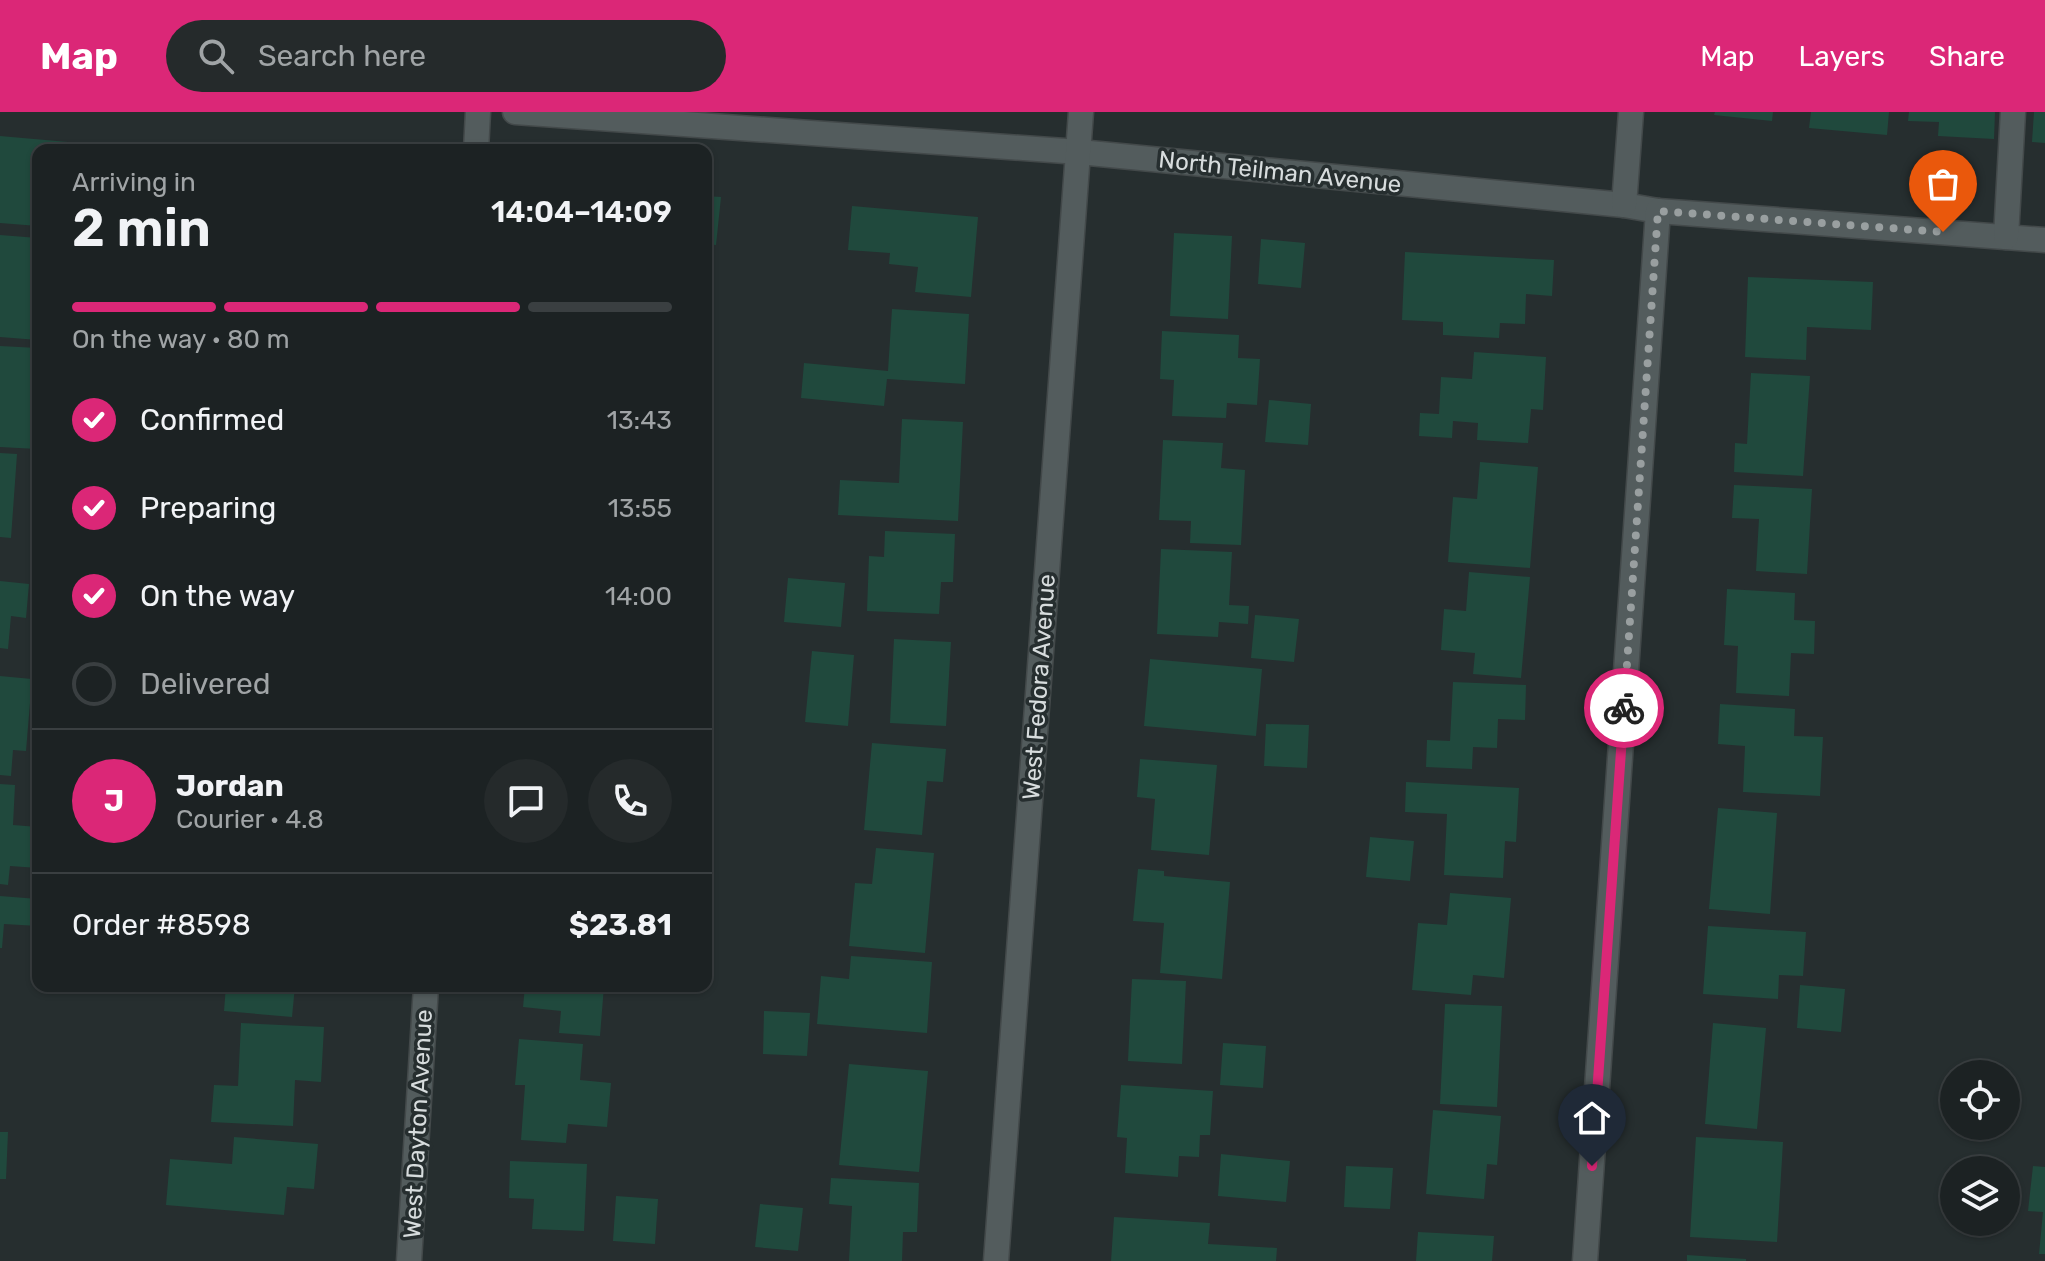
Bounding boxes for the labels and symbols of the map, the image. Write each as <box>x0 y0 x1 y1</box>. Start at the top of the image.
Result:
street label: North Teilman Avenue <box>1157 145 1403 199</box>
pin <box>1909 150 1977 232</box>
street label: West Fedora Avenue <box>1017 573 1061 801</box>
courier <box>1584 668 1664 748</box>
street label: West Dayton Avenue <box>398 1009 438 1239</box>
pin <box>1558 1084 1626 1166</box>

